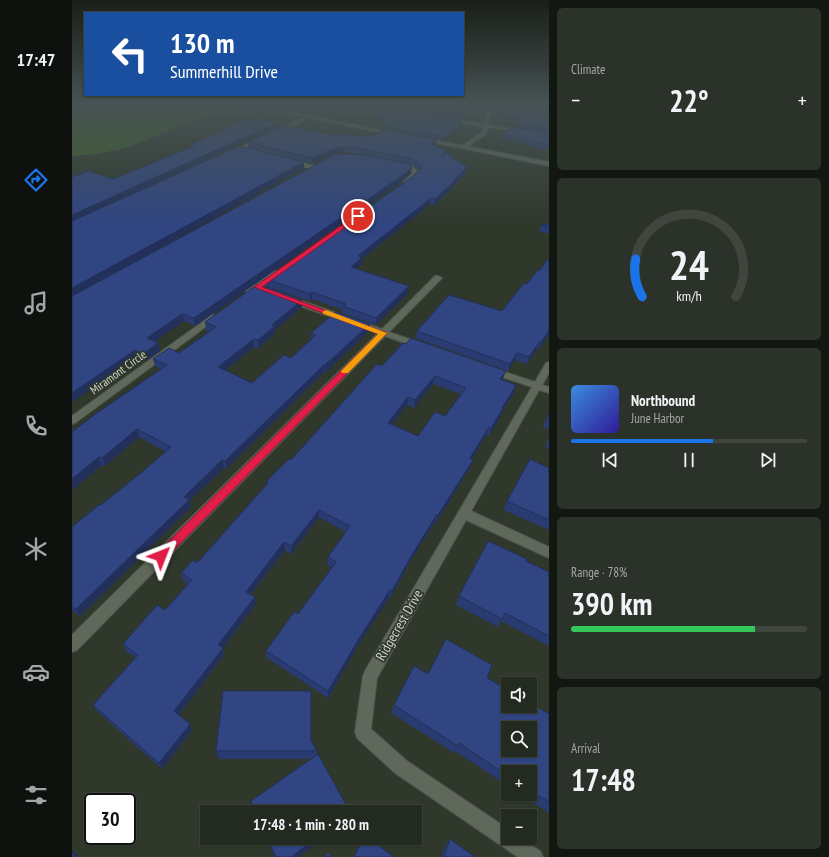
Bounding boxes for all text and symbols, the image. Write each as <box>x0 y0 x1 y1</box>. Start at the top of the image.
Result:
text: 130 m <box>170 24 234 61</box>
icon: left <box>104 28 156 80</box>
text: 17:47 <box>17 48 55 71</box>
text: Summerhill Drive <box>170 60 278 83</box>
text: Climate <box>571 61 605 78</box>
text: 22° <box>669 81 709 120</box>
text: − <box>571 86 580 114</box>
text: + <box>798 86 807 114</box>
icon: directions <box>22 166 50 194</box>
pin <box>341 199 375 233</box>
icon: arrive <box>347 205 369 227</box>
text: 24 <box>669 237 709 290</box>
text: km/h <box>676 285 702 304</box>
icon: music <box>22 289 50 317</box>
street label: Miramont Circle <box>87 347 149 397</box>
text: Northbound <box>631 391 695 410</box>
text: June Harbor <box>631 410 684 427</box>
icon: phone <box>22 412 50 440</box>
icon: previous <box>599 449 621 471</box>
icon: pause <box>678 449 700 471</box>
icon: next <box>757 449 779 471</box>
icon: climate <box>22 535 50 563</box>
position arrow <box>140 535 182 577</box>
text: Range · 78% <box>571 564 627 581</box>
text: 390 km <box>571 584 652 623</box>
street label: Ridgecrest Drive <box>371 586 427 664</box>
icon: car <box>22 658 50 686</box>
map controls <box>501 677 537 845</box>
button: sound <box>501 677 537 713</box>
button: search <box>501 721 537 757</box>
text: Arrival <box>571 740 600 757</box>
text: 17:48 <box>571 760 636 799</box>
button: + <box>501 765 537 801</box>
icon: filters <box>22 781 50 809</box>
speed limit sign: 30 <box>84 793 136 845</box>
button: − <box>501 809 537 845</box>
text: 17:48 · 1 min · 280 m <box>253 815 369 834</box>

